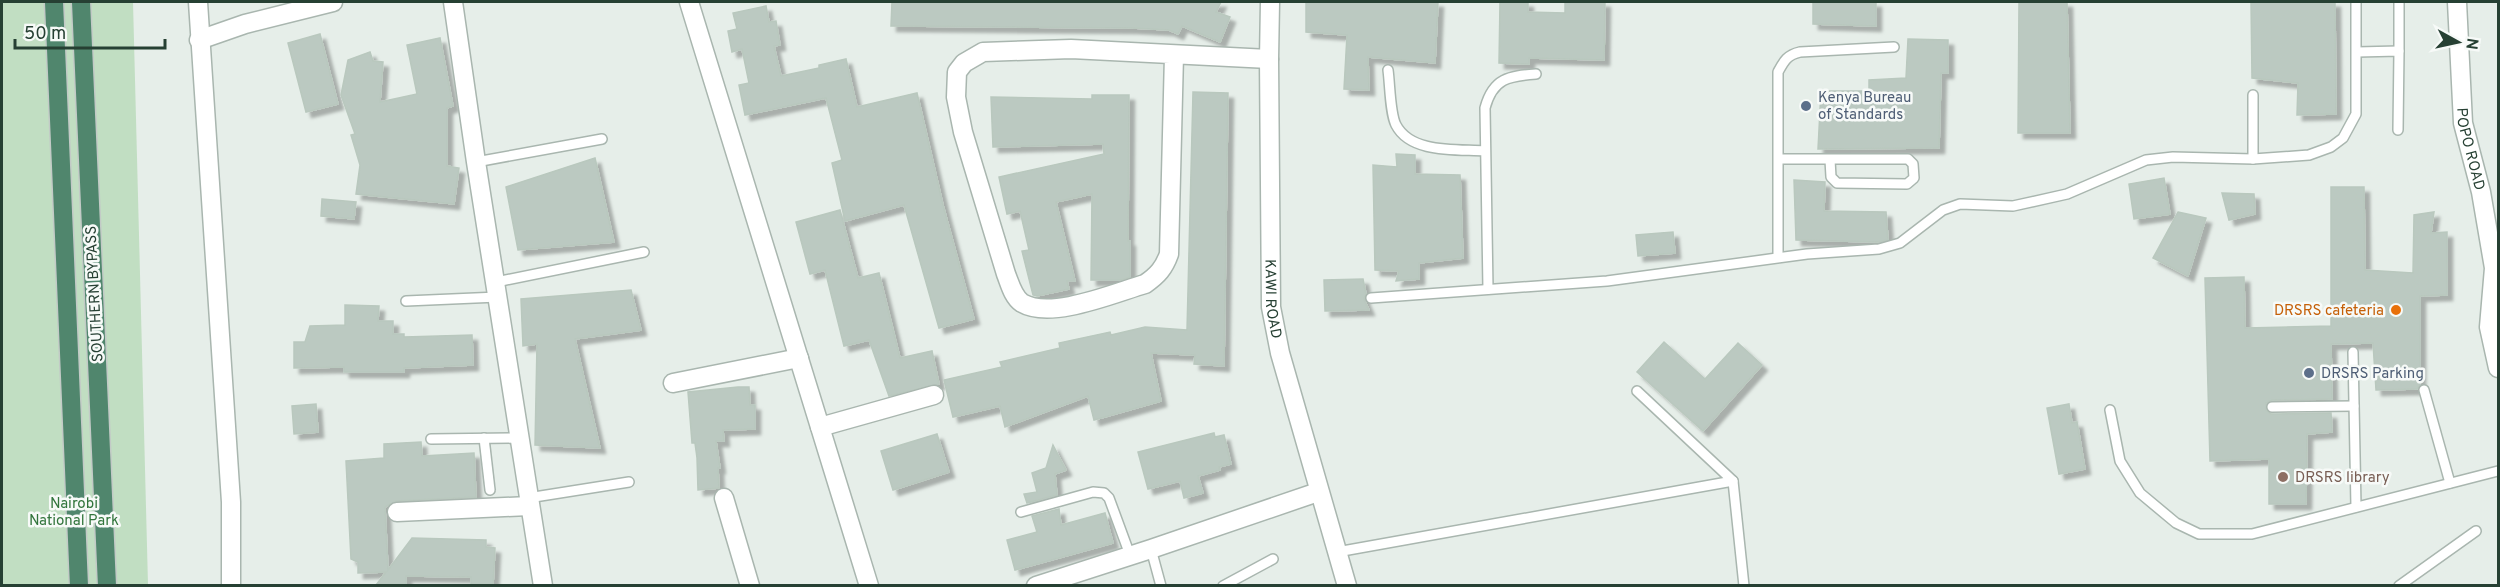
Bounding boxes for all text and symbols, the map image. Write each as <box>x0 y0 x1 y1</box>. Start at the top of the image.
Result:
scale bar <box>15 12 165 50</box>
north arrow <box>2428 12 2488 72</box>
text: 50 m <box>24 23 66 46</box>
text: N <box>2460 37 2482 51</box>
place label: Kenya Bureau of Standards <box>1818 89 1911 125</box>
marker: Kenya Bureau of Standards <box>1799 99 1813 113</box>
street label: POPO ROAD <box>2451 107 2488 193</box>
street label: SOUTHERN BYPASS <box>82 225 109 363</box>
street label: KAWI ROAD <box>1260 259 1285 340</box>
place label: DRSRS cafeteria <box>2274 302 2384 321</box>
marker: DRSRS cafeteria <box>2389 303 2403 317</box>
place label: DRSRS Parking <box>2321 365 2424 384</box>
marker: DRSRS Parking <box>2302 366 2316 380</box>
place label: DRSRS library <box>2295 469 2390 488</box>
marker: DRSRS library <box>2276 470 2290 484</box>
park label: Nairobi National Park <box>29 495 119 531</box>

